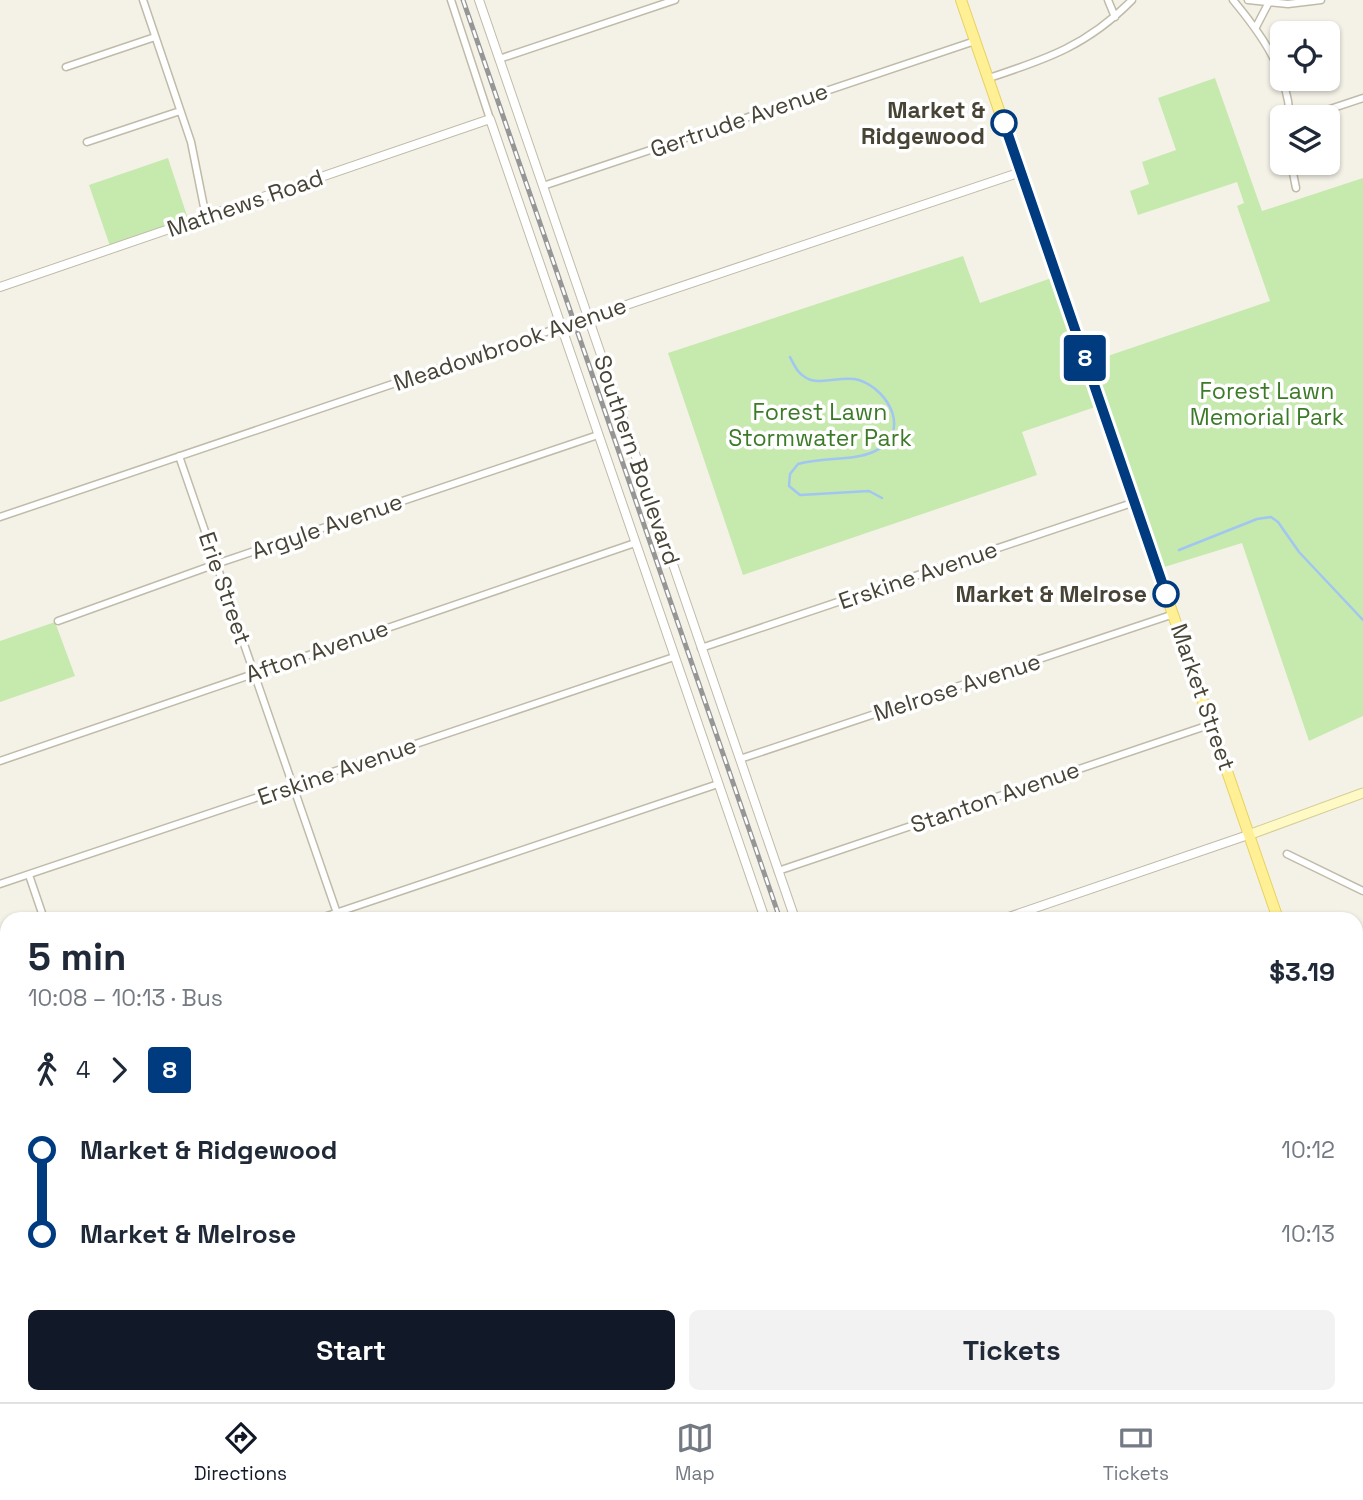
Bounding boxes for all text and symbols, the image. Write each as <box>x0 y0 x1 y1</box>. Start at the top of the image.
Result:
map controls <box>1270 21 1340 175</box>
button: locate <box>1270 21 1340 91</box>
street label: Gertrude Avenue <box>646 76 832 164</box>
place label: Market & Ridgewood <box>861 95 985 151</box>
button: layers <box>1270 105 1340 175</box>
marker: Market & Ridgewood <box>991 110 1017 136</box>
street label: Mathews Road <box>163 162 327 244</box>
street label: Meadowbrook Avenue <box>390 290 630 398</box>
line badge: 8 <box>1062 335 1108 381</box>
text: 8 <box>1078 342 1092 373</box>
street label: Southern Boulevard <box>587 351 687 569</box>
park label: Forest Lawn Memorial Park <box>1190 376 1344 432</box>
park label: Forest Lawn Stormwater Park <box>728 397 912 453</box>
street label: Argyle Avenue <box>248 486 406 566</box>
street label: Erie Street <box>192 528 258 648</box>
street label: Erskine Avenue <box>835 534 1001 616</box>
place label: Market & Melrose <box>956 579 1147 609</box>
marker: Market & Melrose <box>1153 581 1179 607</box>
street label: Afton Avenue <box>242 613 392 689</box>
street label: Market Street <box>1164 620 1242 774</box>
street label: Melrose Avenue <box>870 646 1044 728</box>
street label: Erskine Avenue <box>254 730 420 812</box>
street label: Stanton Avenue <box>906 754 1084 840</box>
text: 5 min <box>28 933 126 981</box>
text: $3.19 <box>1269 955 1335 989</box>
text: 10:08 – 10:13 · Bus <box>28 983 223 1013</box>
icon: walk <box>28 1051 66 1089</box>
icon: forward <box>100 1051 138 1089</box>
text: 8 <box>162 1054 177 1085</box>
text: 4 <box>76 1055 90 1085</box>
text: Market & Ridgewood <box>80 1133 337 1167</box>
text: 10:12 <box>1281 1135 1335 1165</box>
text: Market & Melrose <box>80 1217 296 1251</box>
text: 10:13 <box>1281 1219 1335 1249</box>
button: Start <box>28 1310 675 1390</box>
button: Tickets <box>689 1310 1335 1390</box>
tab: Directions <box>194 1419 287 1486</box>
tab: Map <box>675 1419 715 1486</box>
tab: Tickets <box>1103 1419 1169 1486</box>

